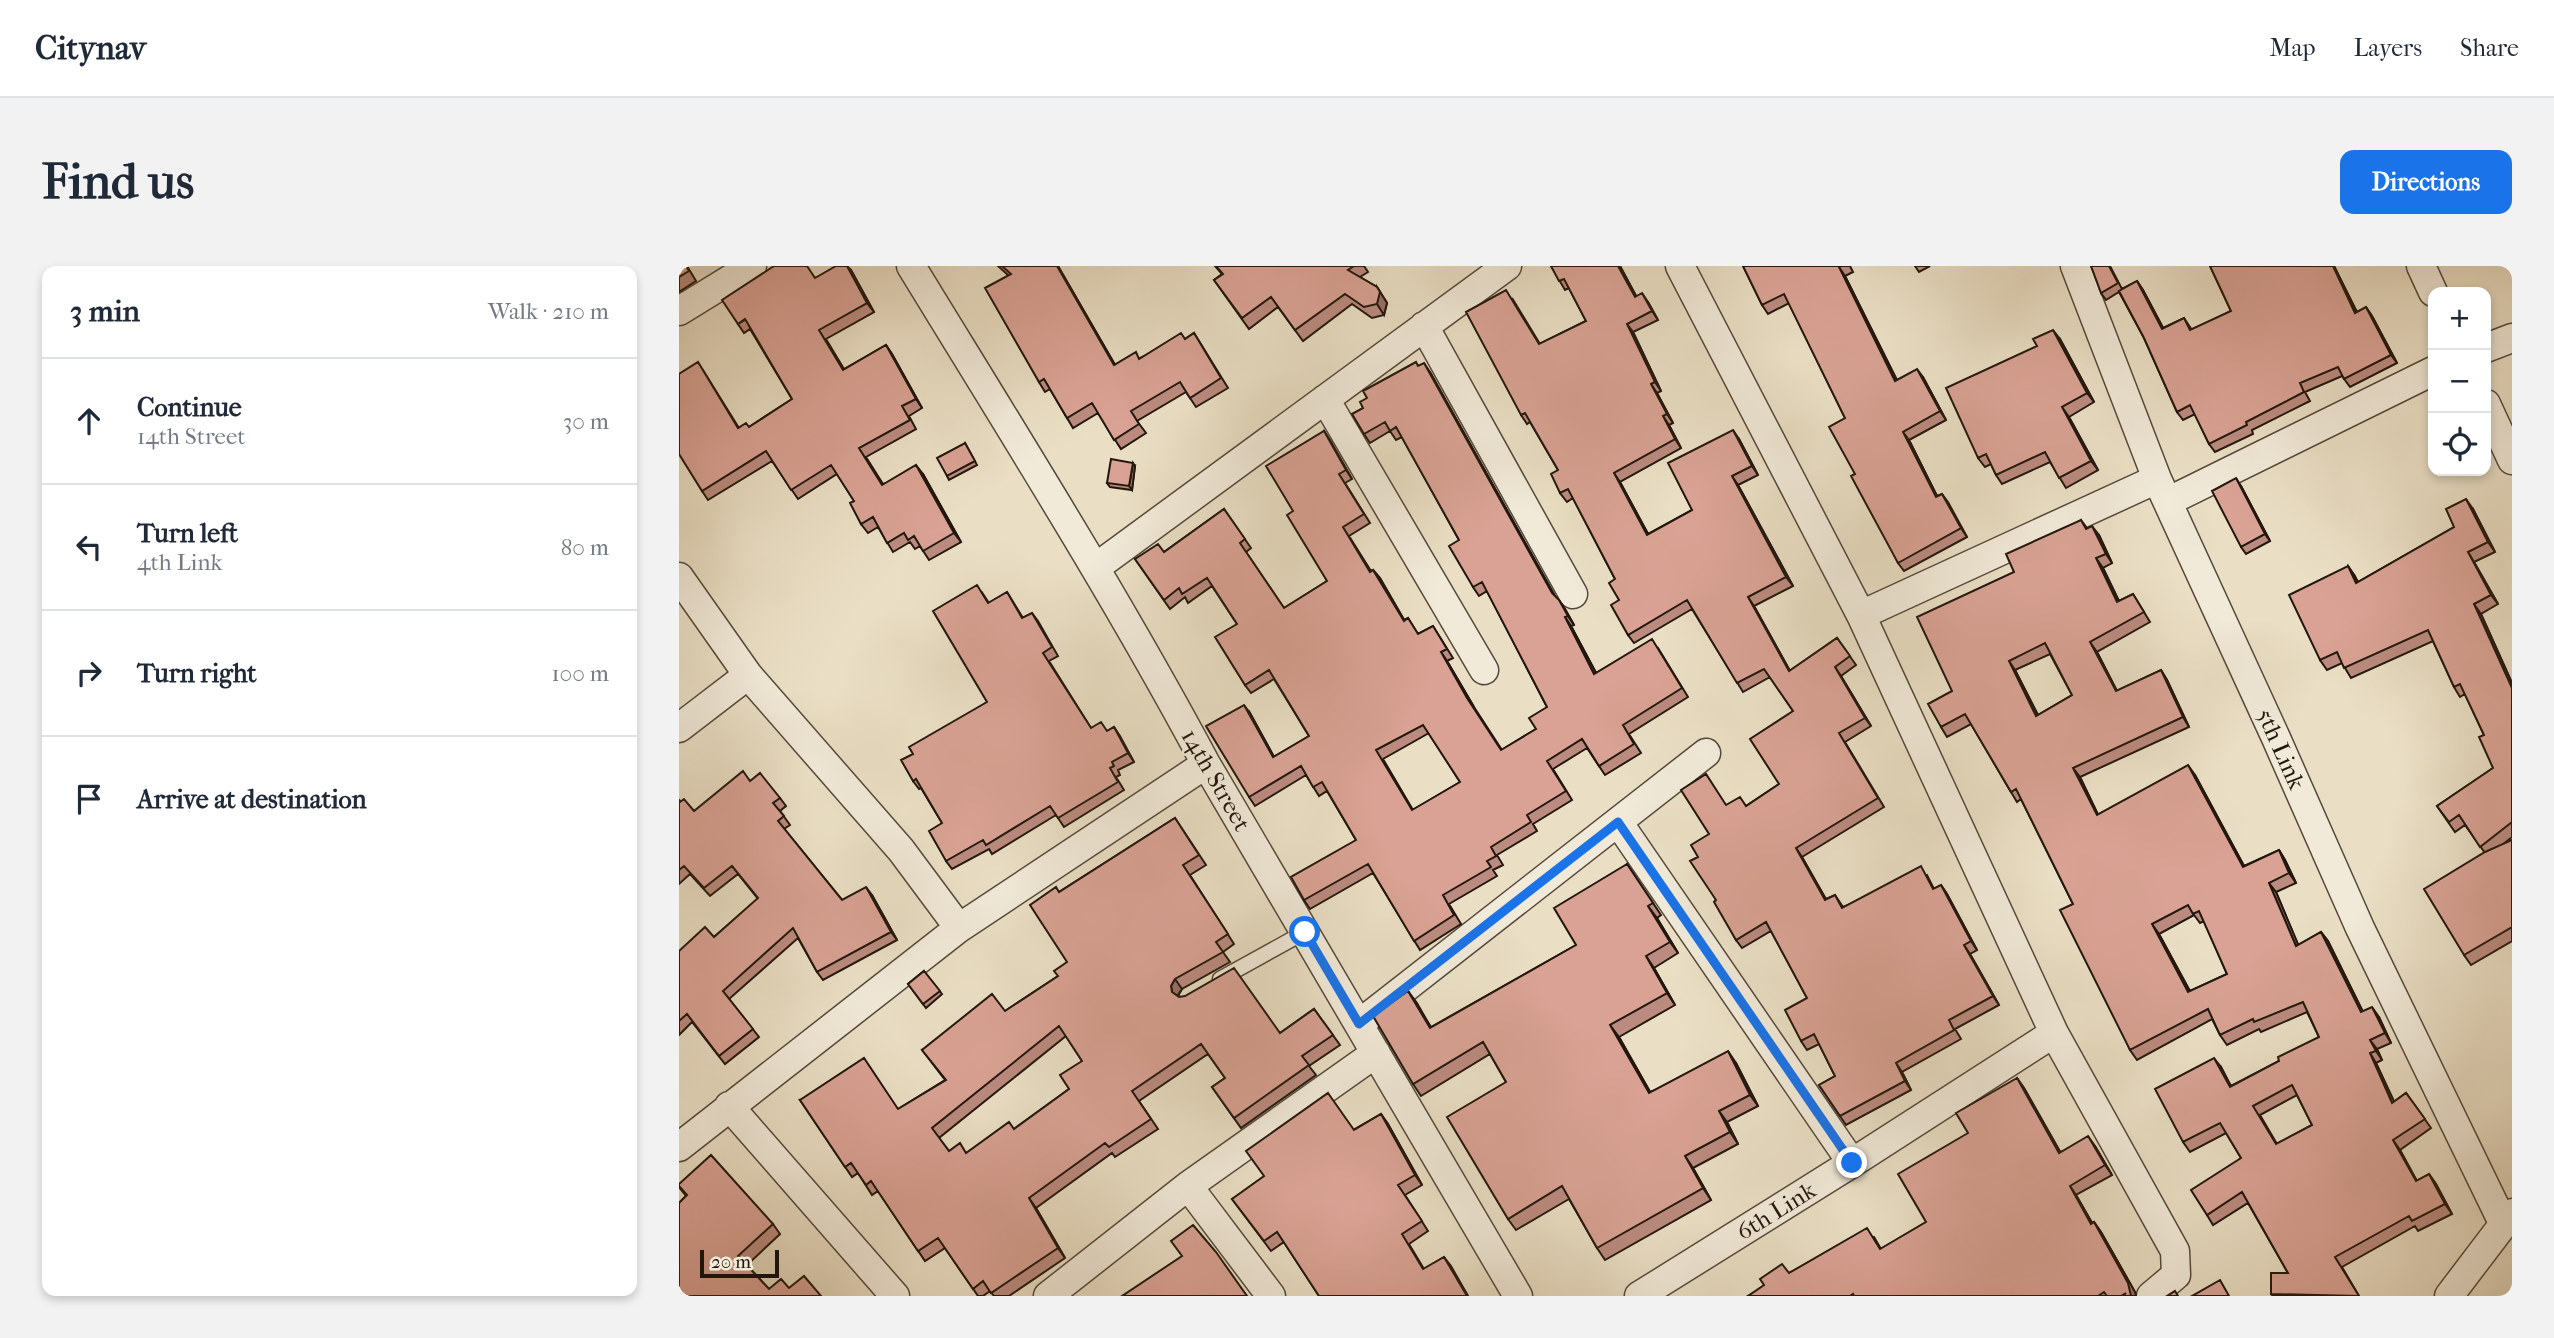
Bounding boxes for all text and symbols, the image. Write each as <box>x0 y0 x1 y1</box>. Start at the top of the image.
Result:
text: Citynav <box>35 29 146 68</box>
text: Map <box>2270 34 2316 62</box>
text: Layers <box>2354 34 2422 62</box>
text: Share <box>2460 34 2519 62</box>
button: Directions <box>2340 150 2512 214</box>
text: Find us <box>42 153 194 211</box>
map controls <box>2428 287 2491 476</box>
button: + <box>2428 287 2491 350</box>
text: 3 min <box>70 294 140 329</box>
text: Walk · 210 m <box>488 298 609 325</box>
button: − <box>2428 350 2491 413</box>
text: Continue <box>137 392 242 423</box>
icon: ahead <box>70 402 108 440</box>
text: 30 m <box>563 408 609 435</box>
button: locate <box>2428 413 2491 476</box>
text: 14th Street <box>137 423 246 450</box>
text: Turn left <box>137 518 238 549</box>
icon: left <box>70 528 108 566</box>
text: 80 m <box>561 534 609 561</box>
text: 4th Link <box>137 549 222 576</box>
icon: right <box>70 654 108 692</box>
text: Turn right <box>137 658 257 689</box>
text: 100 m <box>551 660 609 687</box>
street label: 5th Link <box>2251 704 2311 794</box>
street label: 14th Street <box>1176 724 1257 836</box>
icon: arrive <box>70 780 108 818</box>
text: Arrive at destination <box>137 784 367 815</box>
route start <box>1289 916 1320 947</box>
route end <box>1836 1147 1867 1178</box>
street label: 6th Link <box>1731 1175 1821 1246</box>
scale bar <box>700 1247 779 1279</box>
text: 20 m <box>711 1251 751 1273</box>

